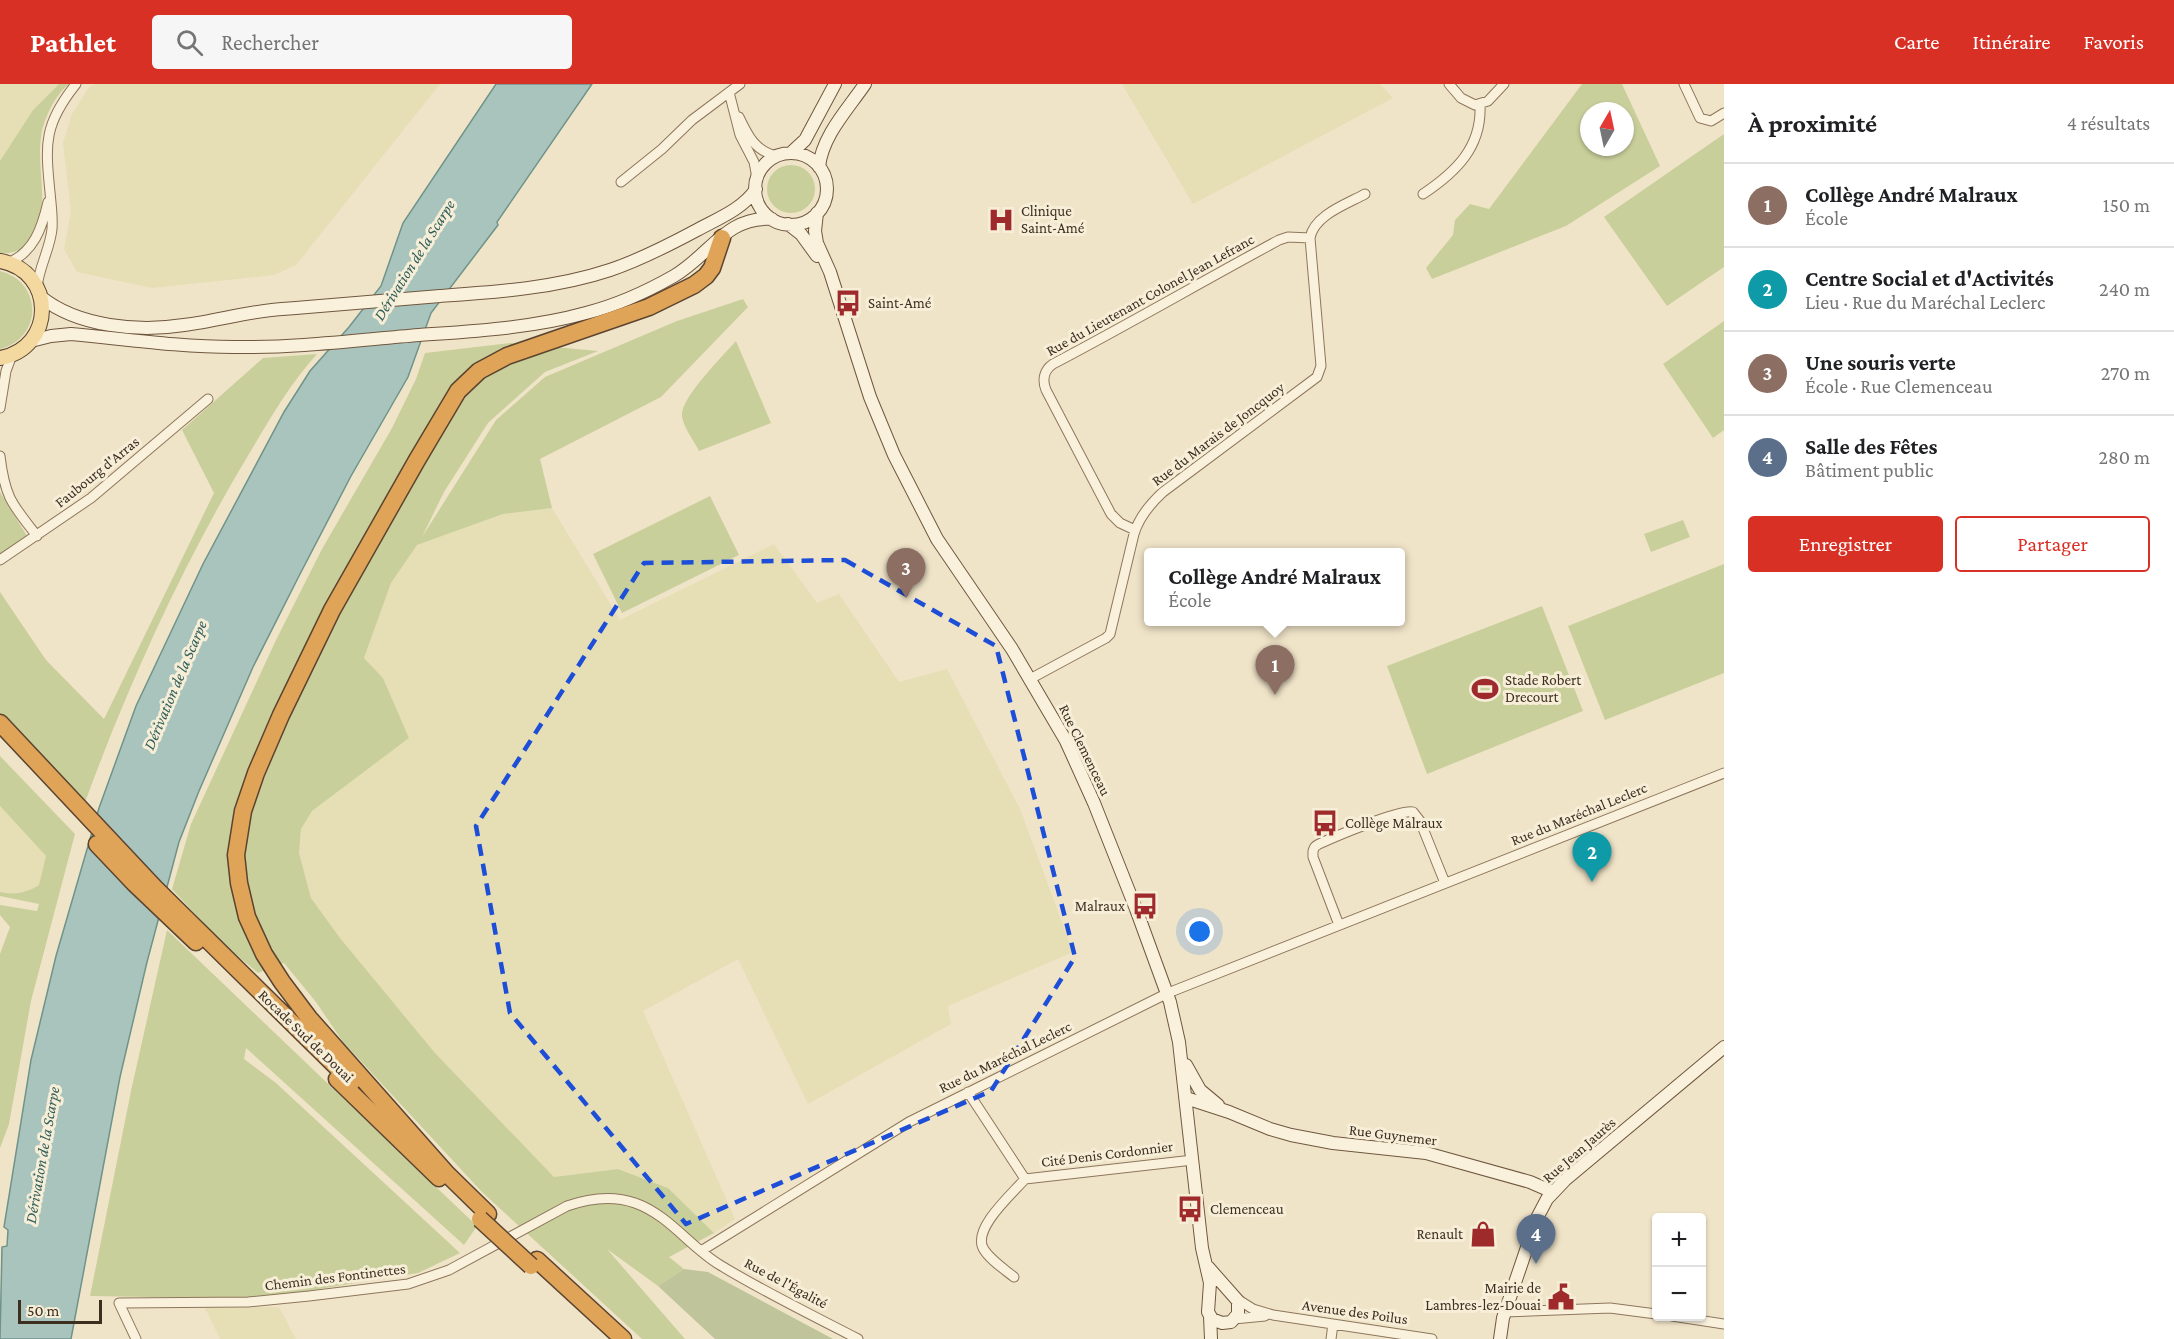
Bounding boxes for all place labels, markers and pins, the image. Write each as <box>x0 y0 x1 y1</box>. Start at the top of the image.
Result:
place label: Clinique Saint-Amé <box>1021 203 1085 236</box>
hospital icon: Clinique Saint-Amé <box>986 205 1016 235</box>
bus stop icon: Saint-Amé <box>833 288 863 318</box>
place label: Saint-Amé <box>868 295 932 311</box>
pin: 3 <box>886 548 926 598</box>
pin: 1 <box>1256 646 1294 695</box>
place label: Stade Robert Drecourt <box>1505 672 1582 705</box>
sports icon: Stade Robert Drecourt <box>1470 674 1500 704</box>
bus stop icon: Collège Malraux <box>1310 808 1340 838</box>
place label: Collège Malraux <box>1345 815 1443 832</box>
pin: 2 <box>1572 832 1612 882</box>
bus stop icon: Malraux <box>1130 891 1160 921</box>
place label: Malraux <box>1075 898 1125 914</box>
bus stop icon: Clemenceau <box>1175 1194 1205 1224</box>
place label: Clemenceau <box>1210 1201 1284 1217</box>
pin: 4 <box>1516 1214 1556 1264</box>
shop icon: Renault <box>1468 1219 1498 1249</box>
place label: Renault <box>1416 1226 1464 1242</box>
place label: Mairie de Lambres-lez-Douai <box>1425 1280 1541 1313</box>
public building icon: Mairie de Lambres-lez-Douai <box>1546 1282 1576 1312</box>

